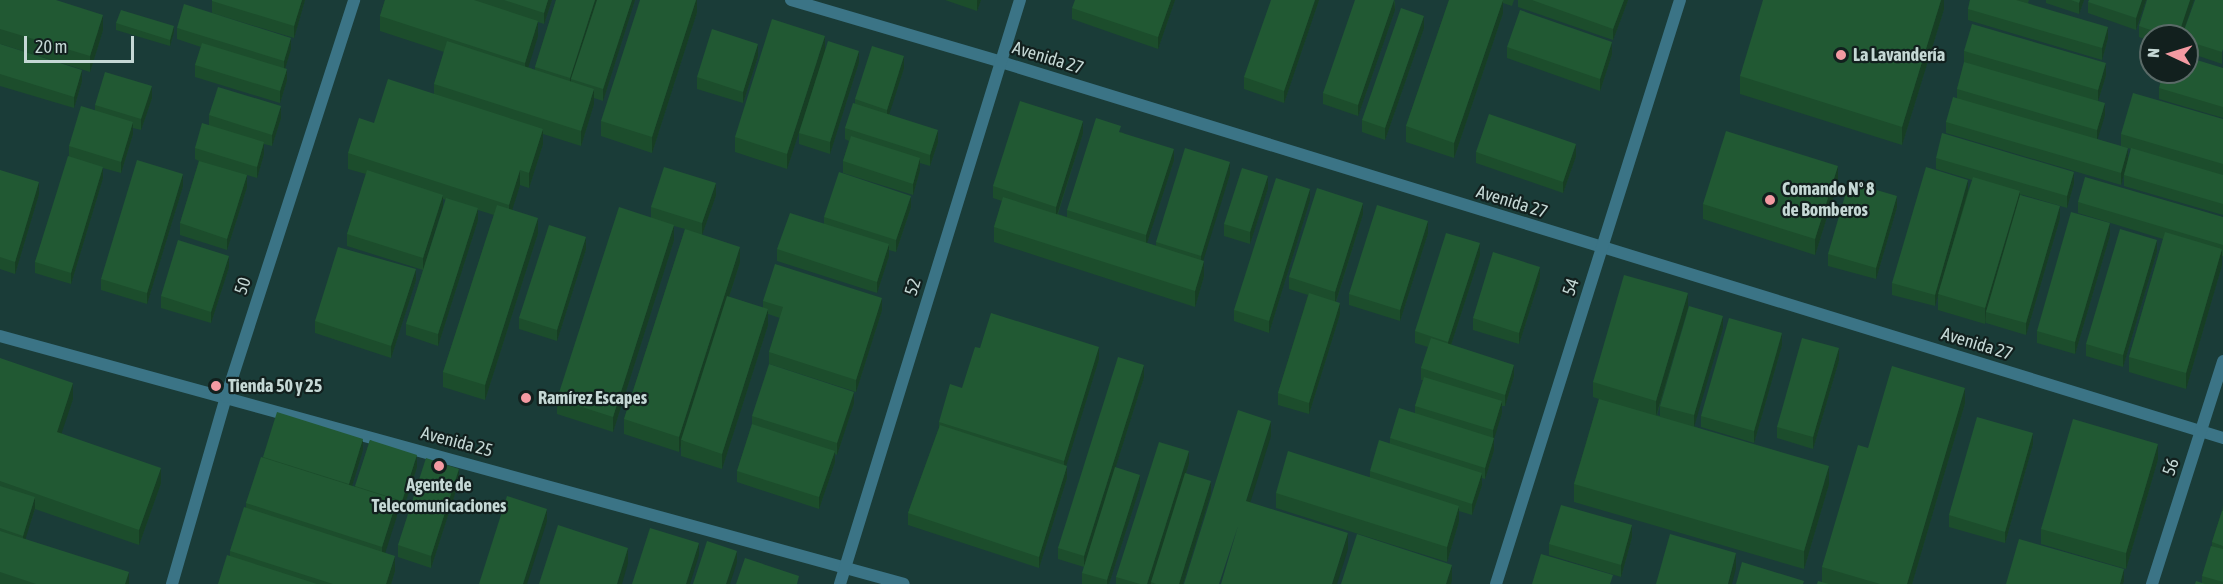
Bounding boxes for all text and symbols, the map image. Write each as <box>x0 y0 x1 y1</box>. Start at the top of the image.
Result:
scale bar <box>27 24 136 62</box>
north arrow <box>2139 24 2199 84</box>
text: 20 m <box>35 36 67 57</box>
street label: Avenida 27 <box>1010 37 1086 79</box>
place label: La Lavandería <box>1853 44 1945 66</box>
marker: La Lavandería <box>1834 48 1848 62</box>
text: N <box>2144 48 2162 58</box>
place label: Comando Nº 8 de Bomberos <box>1782 179 1874 222</box>
street label: Avenida 27 <box>1474 181 1550 223</box>
marker: Comando Nº 8 de Bomberos <box>1763 193 1777 207</box>
street label: 50 <box>230 275 256 297</box>
street label: 52 <box>900 276 926 298</box>
street label: 54 <box>1558 276 1584 298</box>
street label: Avenida 27 <box>1939 323 2015 365</box>
place label: Tienda 50 y 25 <box>228 375 322 397</box>
marker: Tienda 50 y 25 <box>209 379 223 393</box>
place label: Ramírez Escapes <box>538 387 647 409</box>
marker: Ramírez Escapes <box>519 391 533 405</box>
street label: Avenida 25 <box>419 422 495 462</box>
street label: 56 <box>2158 456 2184 478</box>
marker: Agente de Telecomunicaciones <box>432 459 446 473</box>
place label: Agente de Telecomunicaciones <box>372 475 506 518</box>

